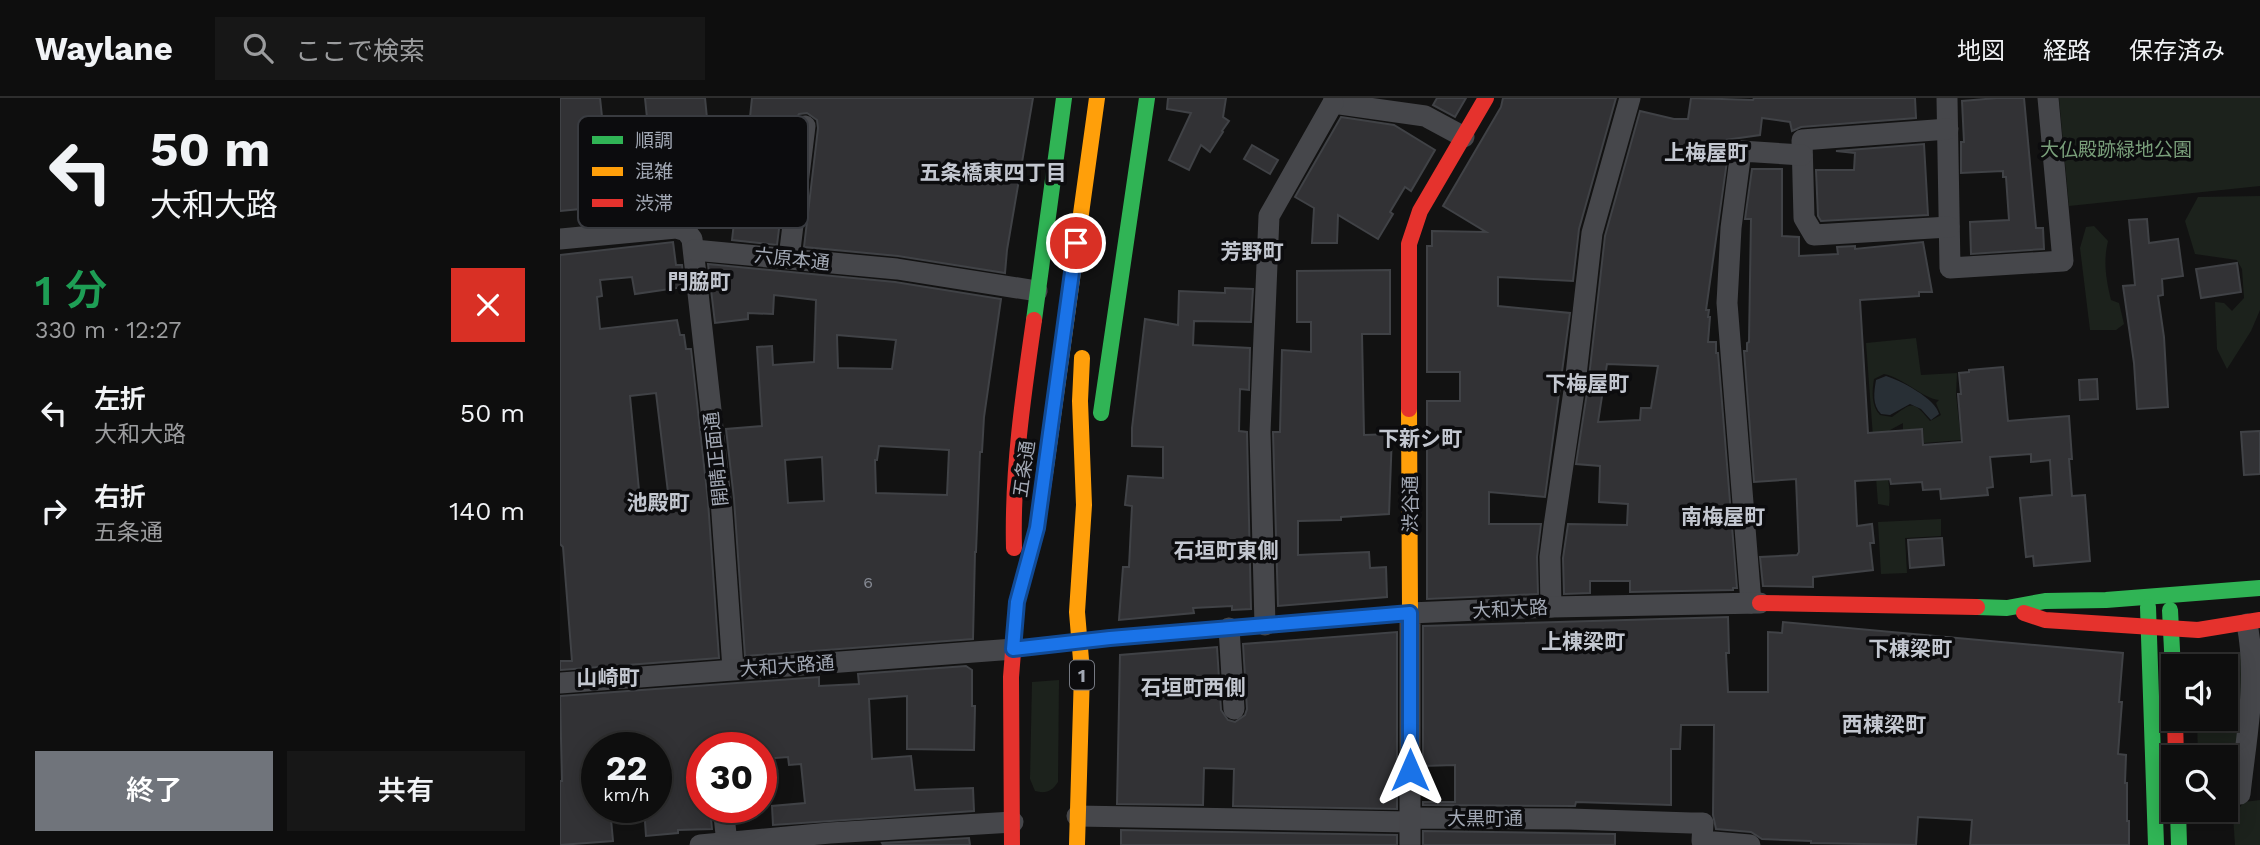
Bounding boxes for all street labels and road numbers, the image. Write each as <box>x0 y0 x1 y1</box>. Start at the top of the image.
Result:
street label: 六原本通 <box>753 244 831 274</box>
street label: 開睛正面通 <box>700 411 732 507</box>
street label: 五条通 <box>1009 439 1039 499</box>
street label: 渋谷通 <box>1399 475 1422 533</box>
street label: 大和大路 <box>1471 596 1549 622</box>
street label: 大和大路通 <box>739 651 835 681</box>
road number: 1 <box>1070 660 1094 690</box>
street label: 大黒町通 <box>1447 807 1523 830</box>

